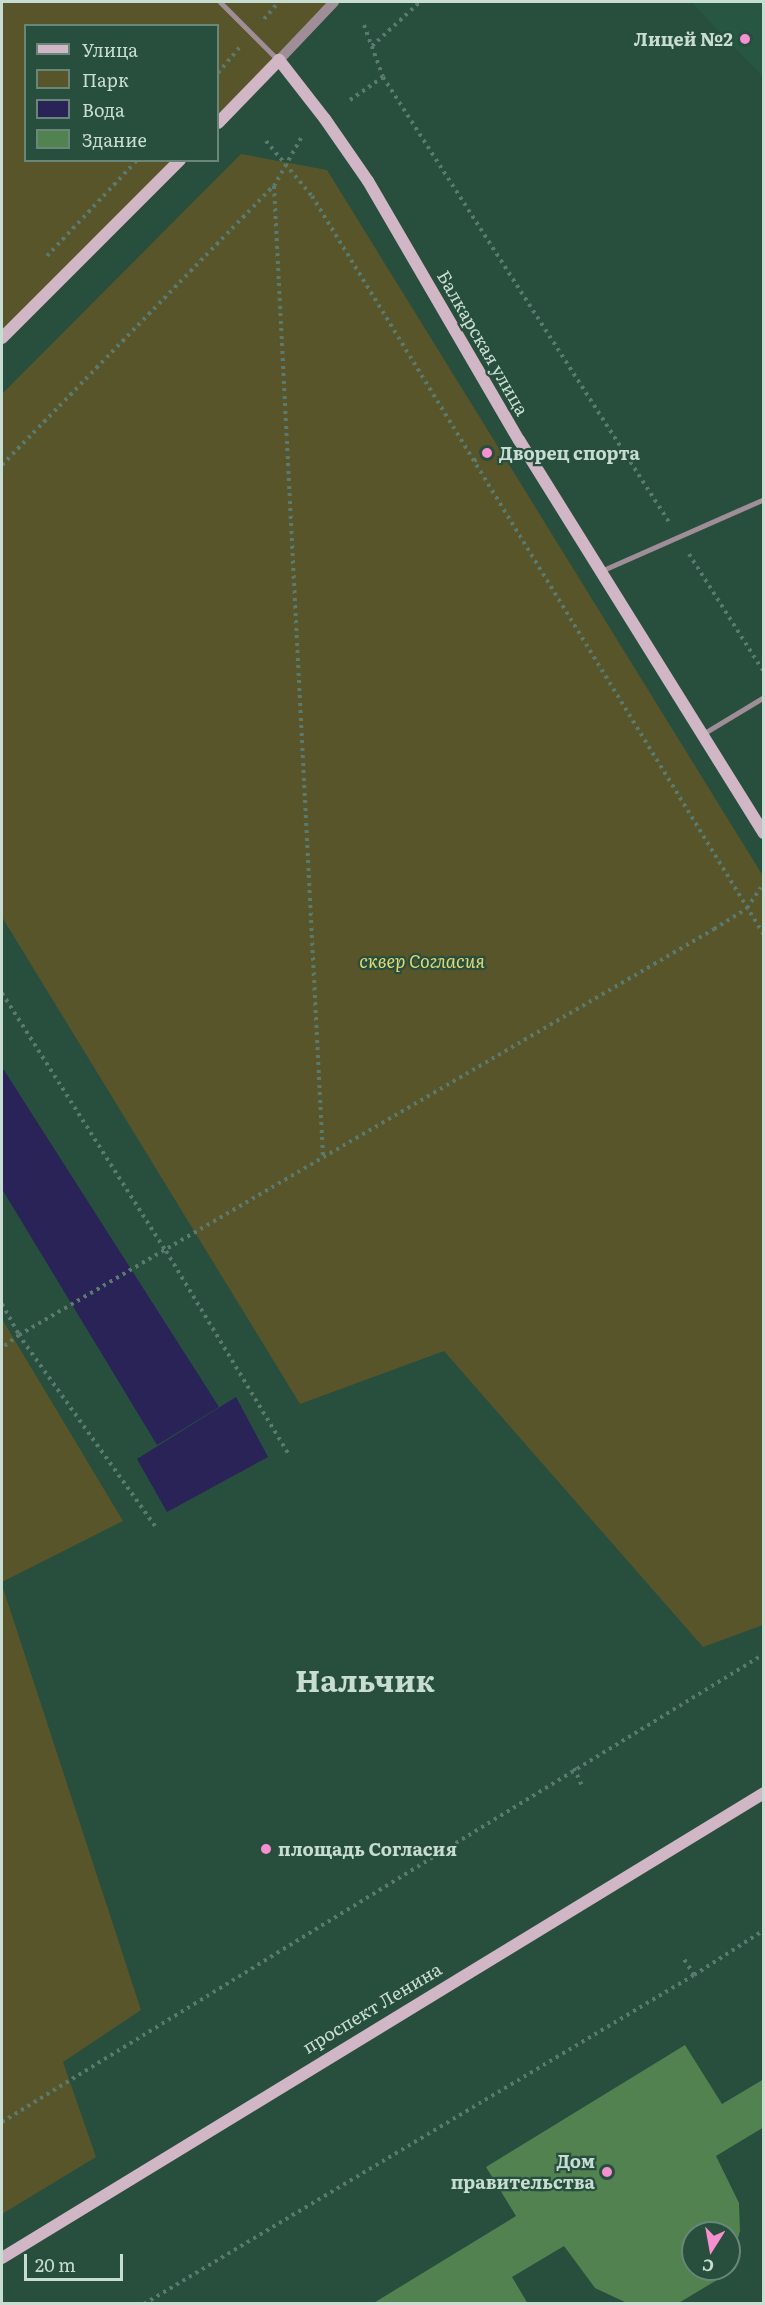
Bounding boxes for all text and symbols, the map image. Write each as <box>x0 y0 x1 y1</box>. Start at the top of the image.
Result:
legend <box>24 24 219 162</box>
place label: Лицей №2 <box>634 28 733 50</box>
marker: Лицей №2 <box>738 32 752 46</box>
text: Улица <box>82 36 138 63</box>
text: Парк <box>82 66 129 93</box>
text: Вода <box>82 96 125 123</box>
text: Здание <box>82 126 147 153</box>
street label: Балкарская улица <box>433 267 533 419</box>
place label: Дворец спорта <box>499 442 640 464</box>
marker: Дворец спорта <box>480 446 494 460</box>
park label: сквер Согласия <box>359 950 485 972</box>
district label: Нальчик <box>295 1661 435 1697</box>
place label: площадь Согласия <box>278 1838 457 1860</box>
marker: площадь Согласия <box>259 1842 273 1856</box>
street label: проспект Ленина <box>299 1958 445 2058</box>
place label: Дом правительства <box>451 2151 595 2194</box>
marker: Дом правительства <box>600 2165 614 2179</box>
north arrow <box>681 2221 741 2281</box>
scale bar <box>27 2242 126 2280</box>
text: 20 m <box>35 2251 76 2278</box>
text: С <box>700 2254 716 2280</box>

